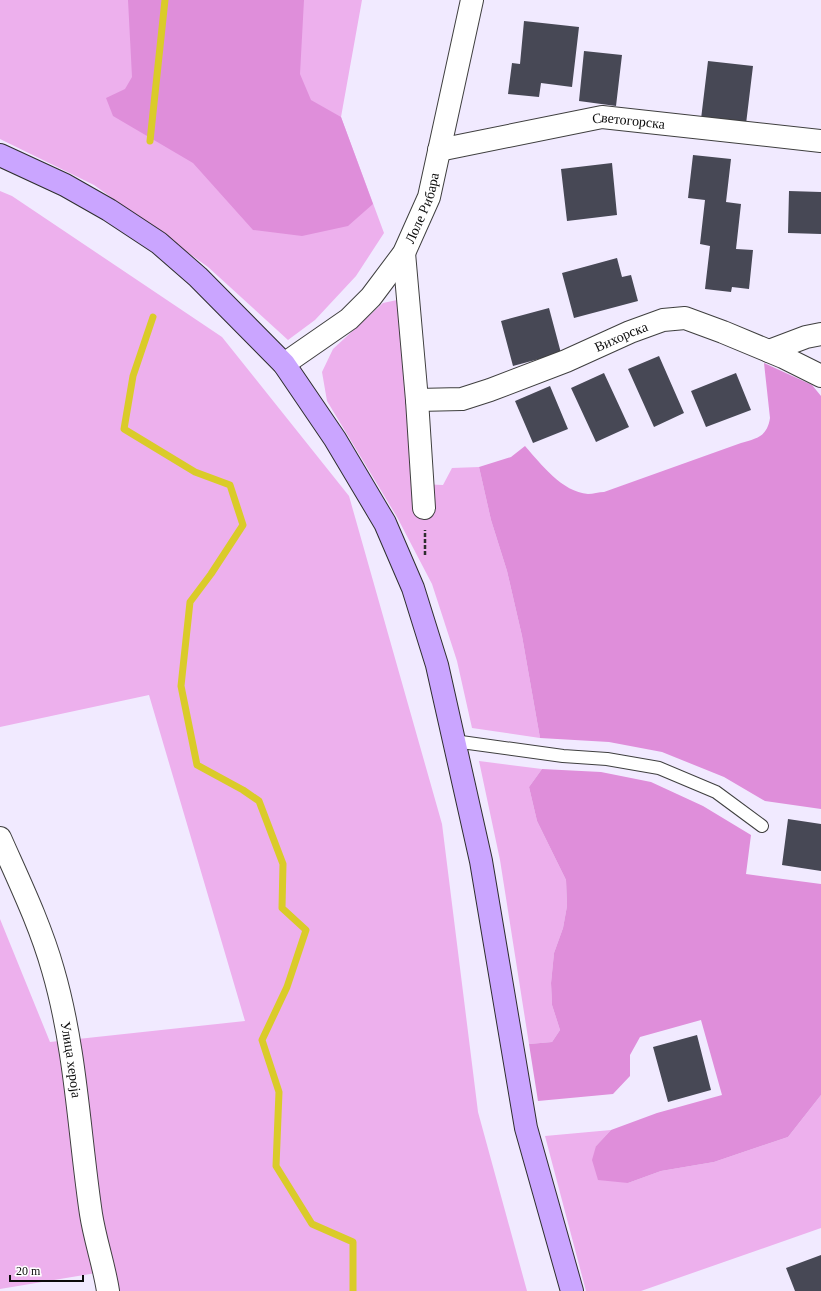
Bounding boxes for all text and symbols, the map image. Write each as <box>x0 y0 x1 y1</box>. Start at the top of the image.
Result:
street label: Светогорска <box>591 109 667 131</box>
street label: Лоле Рибара <box>402 170 442 246</box>
street label: Вихорска <box>592 318 650 355</box>
street label: Улица хероја <box>58 1020 84 1099</box>
scale bar <box>10 1257 83 1283</box>
text: 20 m <box>16 1264 41 1278</box>

